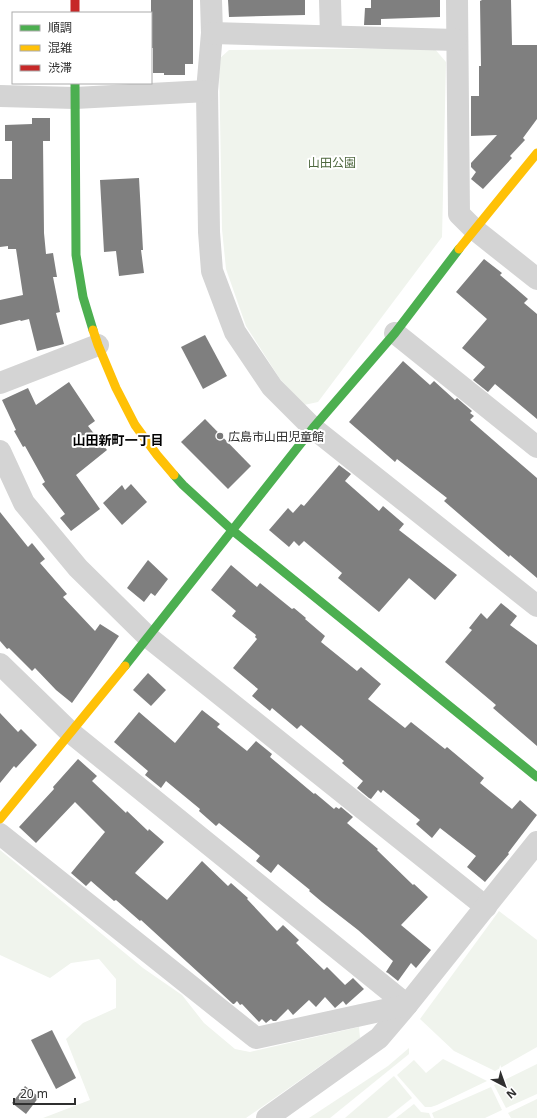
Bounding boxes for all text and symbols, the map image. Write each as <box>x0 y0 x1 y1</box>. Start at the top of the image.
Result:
legend <box>12 12 152 84</box>
text: 順調 <box>48 19 72 36</box>
text: 混雑 <box>48 39 72 56</box>
text: 渋滞 <box>48 59 72 76</box>
park label: 山田公園 <box>308 154 356 171</box>
place label: 広島市山田児童館 <box>228 428 324 445</box>
district label: 山田新町一丁目 <box>72 431 164 449</box>
marker: 広島市山田児童館 <box>215 431 225 441</box>
north arrow <box>485 1066 525 1106</box>
scale bar <box>14 1080 75 1106</box>
text: 20 m <box>20 1085 48 1102</box>
text: N <box>504 1085 520 1103</box>

